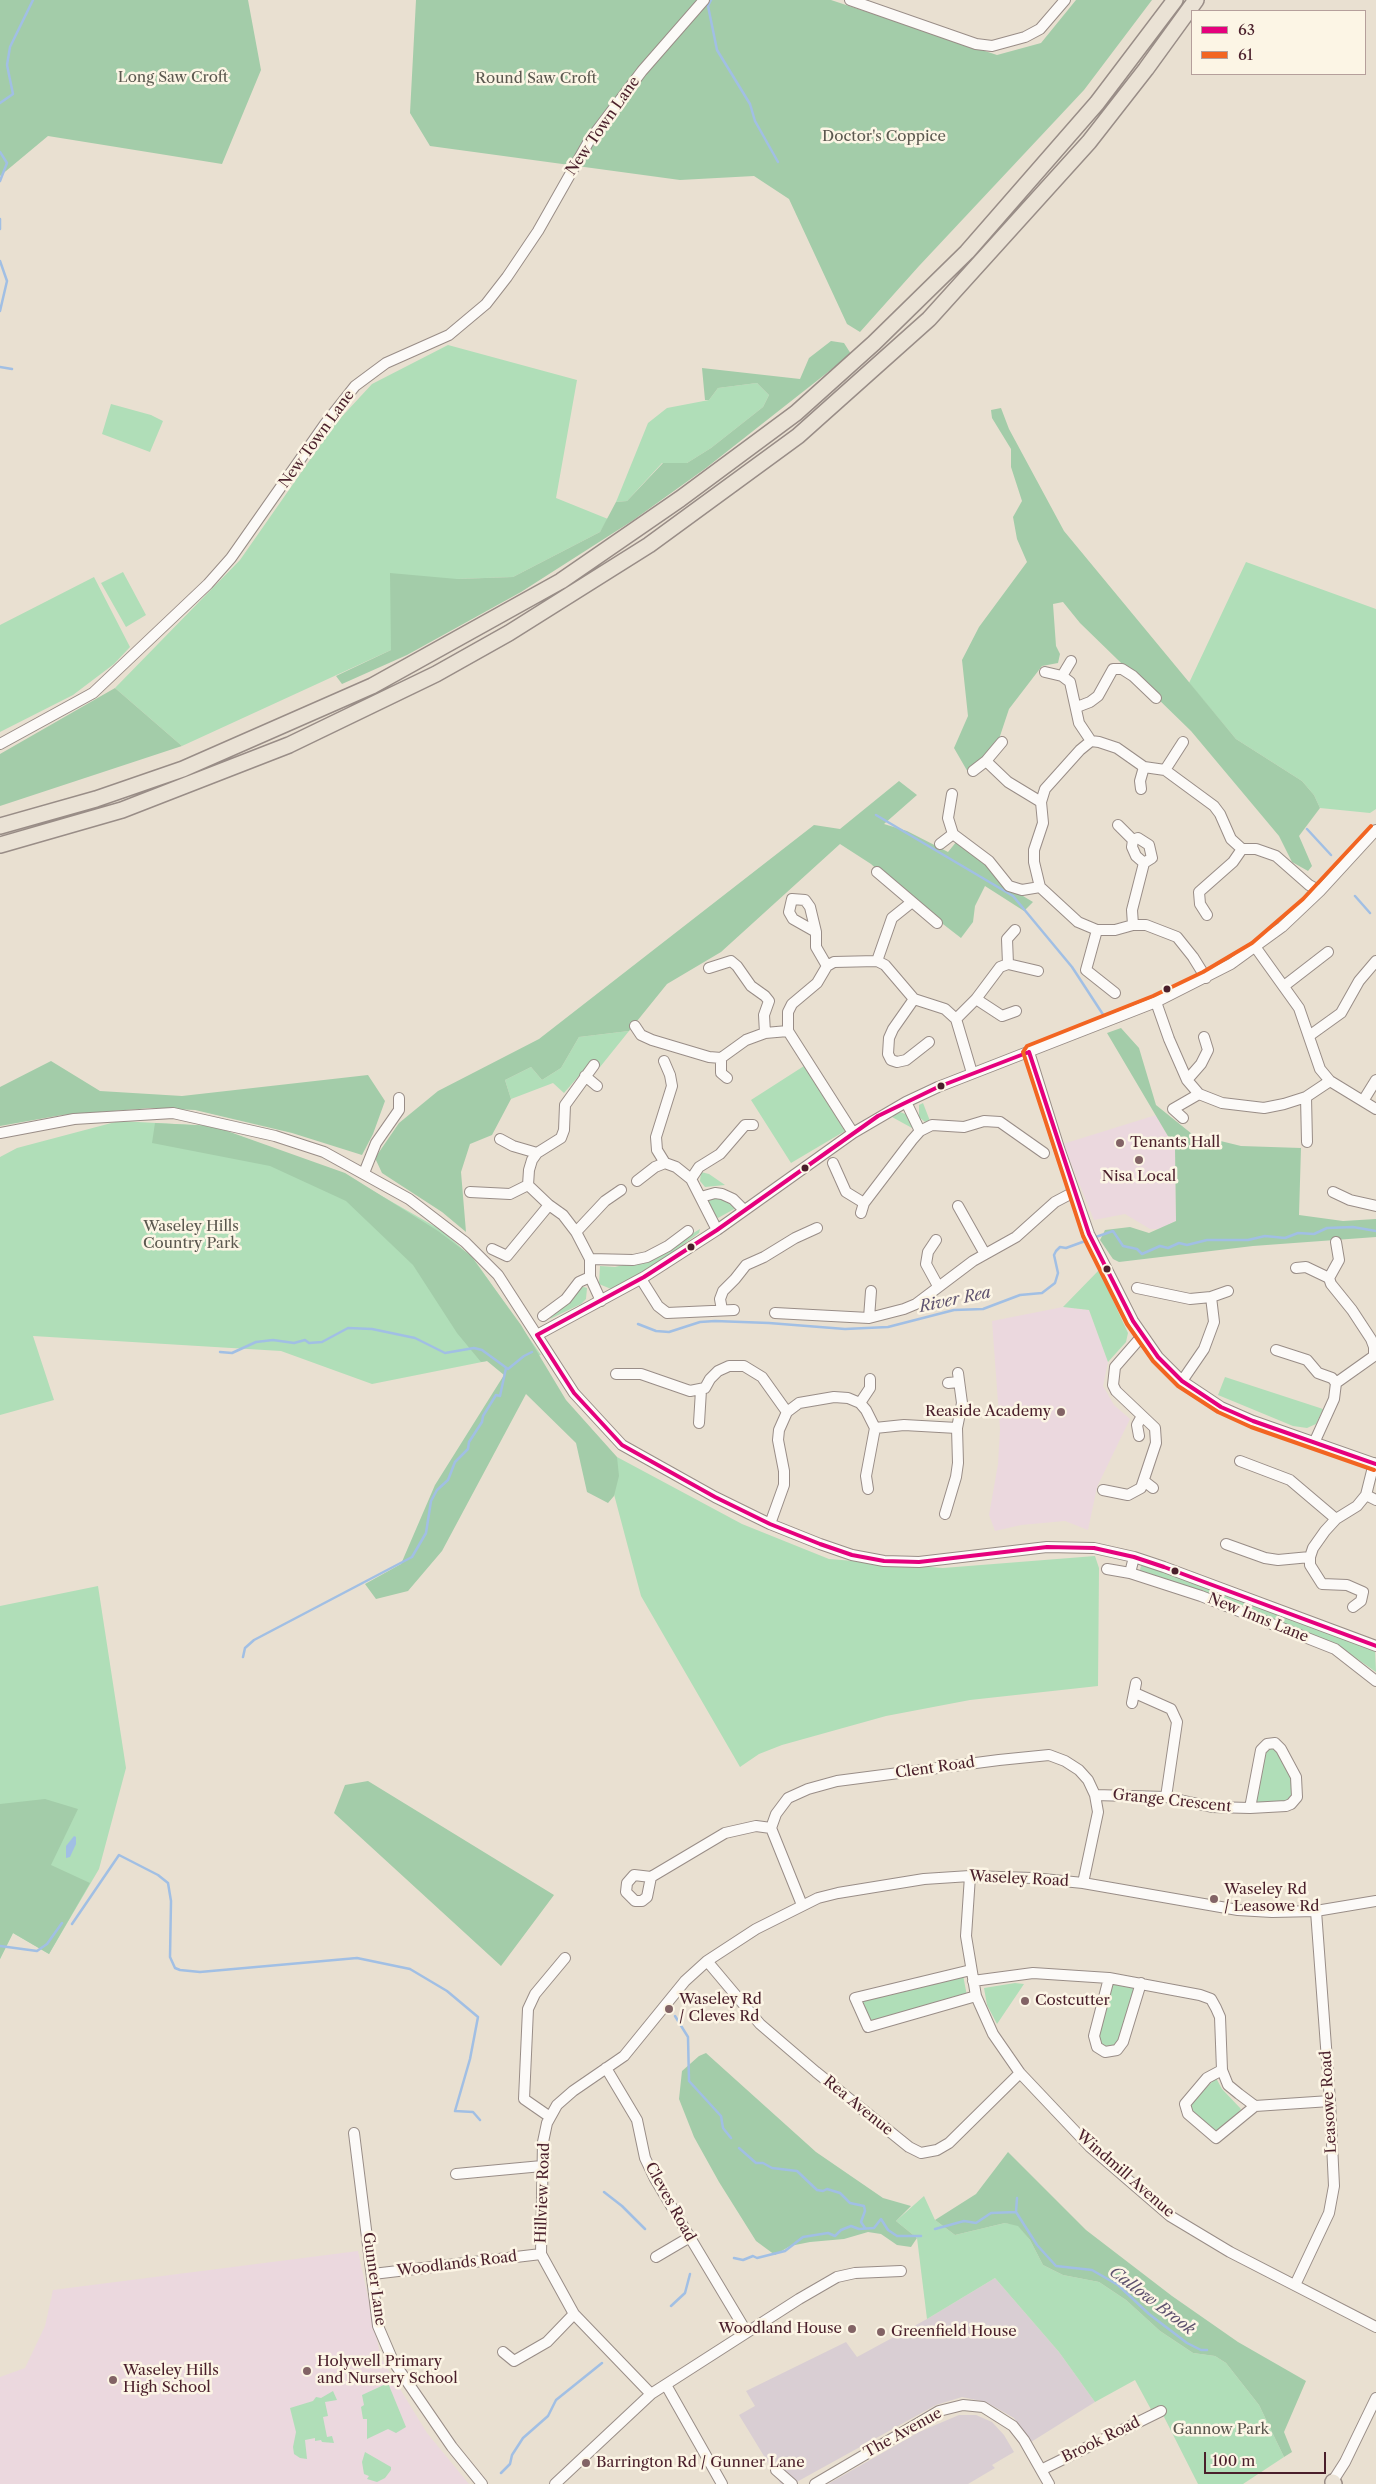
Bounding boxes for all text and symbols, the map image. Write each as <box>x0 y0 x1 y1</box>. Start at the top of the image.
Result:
legend <box>1191 10 1366 75</box>
text: 63 <box>1238 20 1255 39</box>
text: 61 <box>1238 45 1253 64</box>
park label: Long Saw Croft <box>118 69 228 87</box>
park label: Round Saw Croft <box>475 70 597 88</box>
street label: New Town Lane <box>562 73 644 179</box>
park label: Doctor's Coppice <box>822 128 946 146</box>
street label: New Town Lane <box>275 387 359 491</box>
unlabelled marker <box>1162 984 1172 994</box>
unlabelled marker <box>936 1081 946 1091</box>
place label: Tenants Hall <box>1130 1134 1220 1152</box>
marker: Tenants Hall <box>1114 1137 1126 1149</box>
marker: Nisa Local <box>1133 1154 1145 1166</box>
unlabelled marker <box>800 1163 810 1173</box>
place label: Nisa Local <box>1102 1168 1176 1186</box>
park label: Waseley Hills Country Park <box>143 1218 239 1253</box>
unlabelled marker <box>686 1242 696 1252</box>
unlabelled marker <box>1102 1264 1112 1274</box>
water label: River Rea <box>918 1283 992 1317</box>
place label: Reaside Academy <box>925 1403 1051 1421</box>
marker: Reaside Academy <box>1055 1406 1067 1418</box>
unlabelled marker <box>1170 1566 1180 1576</box>
street label: New Inns Lane <box>1205 1590 1311 1646</box>
street label: Clent Road <box>894 1754 976 1782</box>
street label: Grange Crescent <box>1112 1786 1232 1816</box>
street label: Waseley Road <box>969 1867 1069 1891</box>
place label: Waseley Rd / Leasowe Rd <box>1224 1881 1319 1916</box>
marker: Waseley Rd / Leasowe Rd <box>1208 1893 1220 1905</box>
place label: Waseley Rd / Cleves Rd <box>679 1991 762 2026</box>
place label: Costcutter <box>1035 1992 1110 2010</box>
marker: Costcutter <box>1019 1995 1031 2007</box>
marker: Waseley Rd / Cleves Rd <box>663 2003 675 2015</box>
street label: Leasowe Road <box>1317 2050 1341 2154</box>
street label: Rea Avenue <box>819 2072 897 2140</box>
street label: Windmill Avenue <box>1072 2126 1178 2222</box>
street label: Hillview Road <box>532 2142 554 2244</box>
street label: Cleves Road <box>641 2159 699 2245</box>
street label: Gunner Lane <box>359 2231 389 2327</box>
street label: Woodlands Road <box>396 2248 518 2280</box>
water label: Callow Brook <box>1105 2263 1199 2339</box>
place label: Woodland House <box>719 2320 842 2338</box>
marker: Woodland House <box>846 2323 858 2335</box>
place label: Greenfield House <box>891 2323 1017 2341</box>
marker: Greenfield House <box>875 2326 887 2338</box>
place label: Holywell Primary and Nursery School <box>317 2353 458 2388</box>
place label: Waseley Hills High School <box>123 2362 219 2397</box>
marker: Holywell Primary and Nursery School <box>301 2365 313 2377</box>
marker: Waseley Hills High School <box>107 2374 119 2386</box>
street label: The Avenue <box>861 2404 945 2462</box>
street label: Brook Road <box>1059 2413 1143 2467</box>
park label: Gannow Park <box>1173 2421 1269 2439</box>
scale bar <box>1206 2442 1328 2474</box>
text: 100 m <box>1212 2451 1255 2470</box>
place label: Barrington Rd / Gunner Lane <box>596 2454 805 2472</box>
marker: Barrington Rd / Gunner Lane <box>580 2457 592 2469</box>

